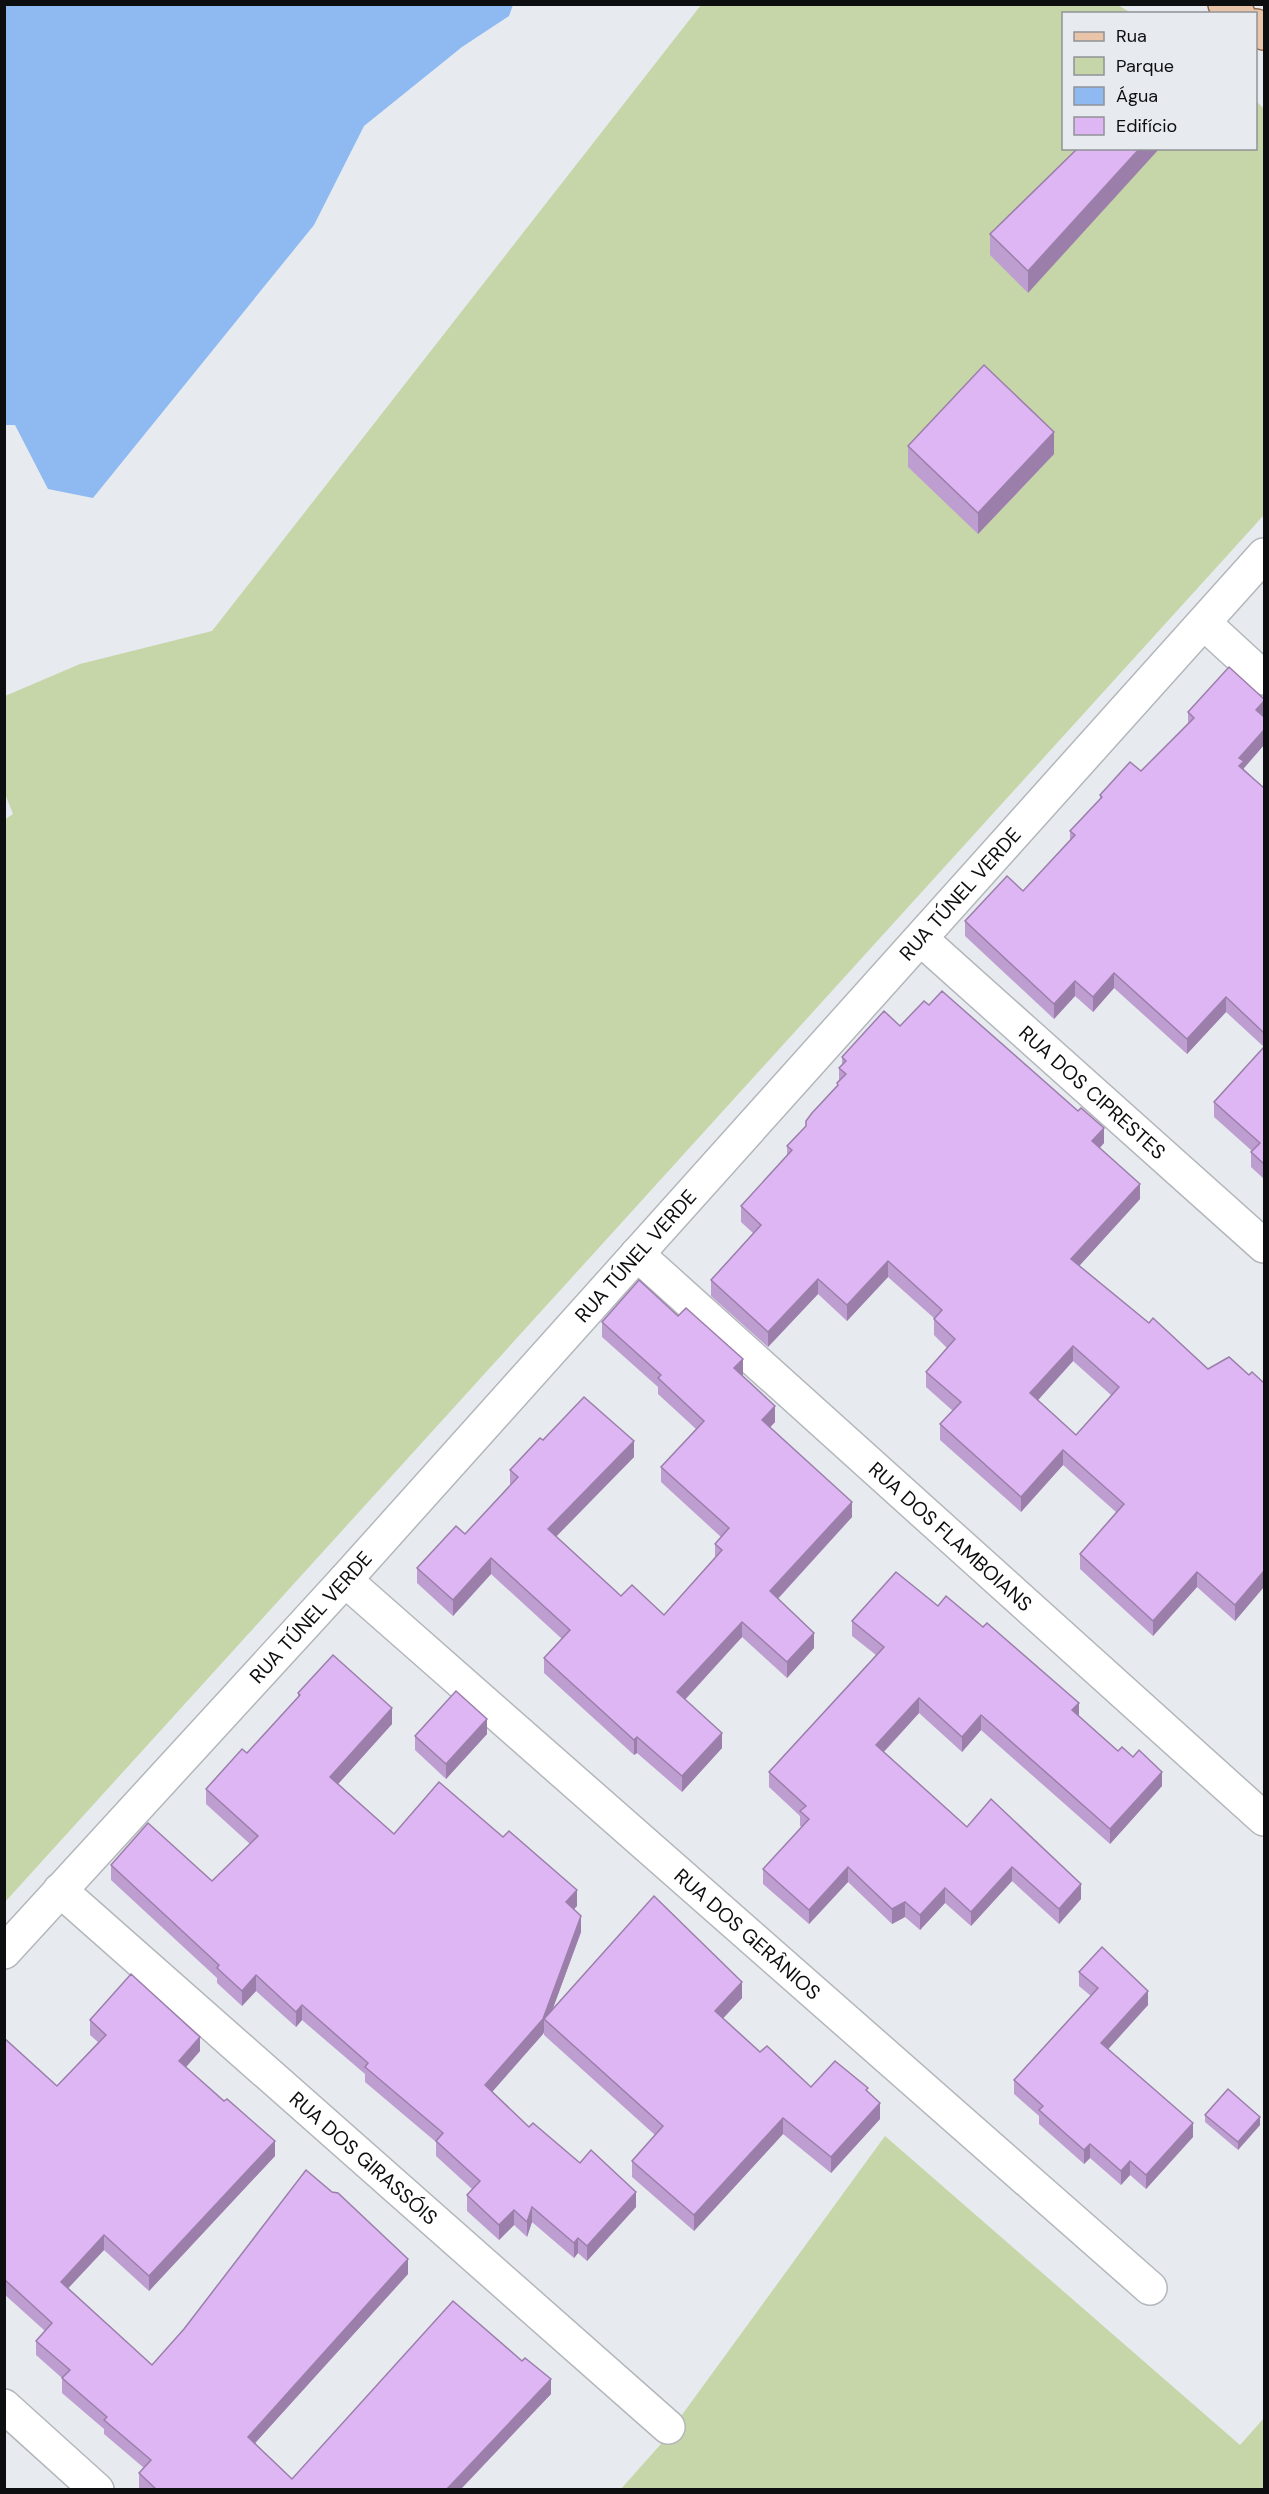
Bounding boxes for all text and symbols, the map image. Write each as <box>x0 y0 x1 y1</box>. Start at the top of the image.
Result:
legend <box>1062 12 1257 150</box>
text: Rua <box>1116 24 1147 48</box>
text: Parque <box>1116 54 1174 78</box>
text: Água <box>1116 84 1158 108</box>
text: Edifício <box>1116 114 1177 138</box>
street label: RUA TÚNEL VERDE <box>894 822 1026 966</box>
street label: RUA DOS CIPRESTES <box>1013 1020 1171 1165</box>
street label: RUA TÚNEL VERDE <box>569 1184 702 1328</box>
street label: RUA DOS FLAMBOIANS <box>863 1456 1038 1617</box>
street label: RUA TÚNEL VERDE <box>244 1546 378 1689</box>
street label: RUA DOS GERÂNIOS <box>669 1863 826 2005</box>
street label: RUA DOS GIRASSÓIS <box>284 2086 443 2230</box>

